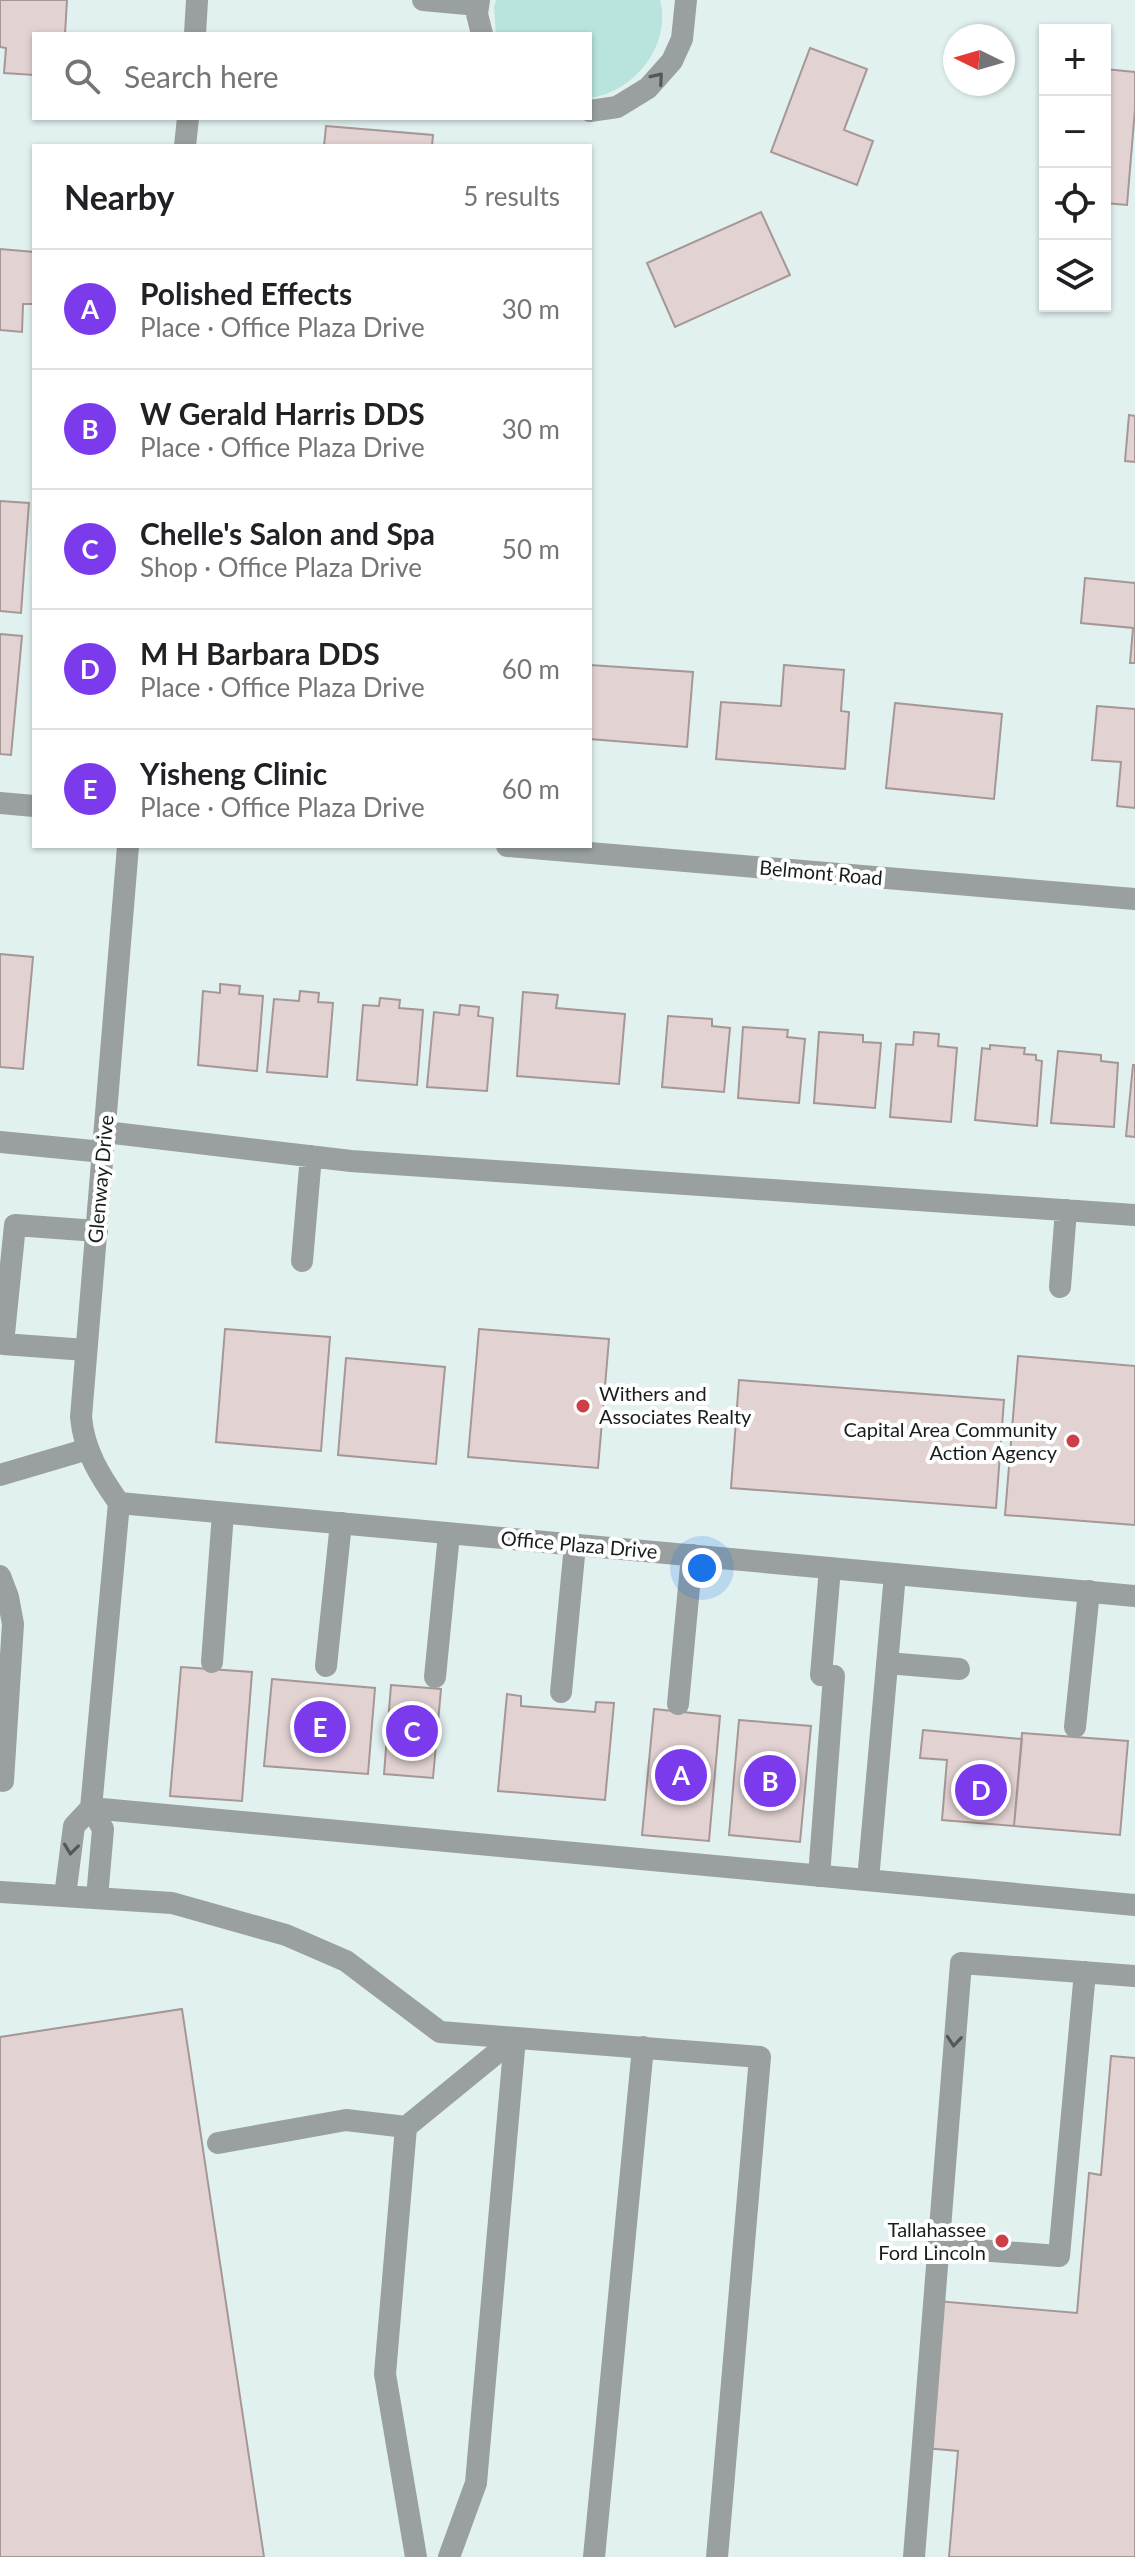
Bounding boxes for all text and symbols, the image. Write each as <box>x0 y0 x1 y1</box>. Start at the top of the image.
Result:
north arrow <box>943 24 1015 96</box>
map controls <box>1039 24 1111 312</box>
button: + <box>1039 24 1111 96</box>
search box <box>32 32 592 120</box>
icon: search <box>60 54 104 98</box>
text: Search here <box>124 58 279 94</box>
one-way arrow <box>648 72 663 87</box>
button: − <box>1039 96 1111 168</box>
button: locate <box>1039 168 1111 240</box>
text: Nearby <box>64 176 175 217</box>
text: 5 results <box>463 180 560 212</box>
button: layers <box>1039 240 1111 312</box>
text: Polished Effects <box>140 275 352 311</box>
text: A <box>81 293 99 325</box>
text: 30 m <box>502 293 560 325</box>
text: Place · Office Plaza Drive <box>140 311 425 343</box>
text: W Gerald Harris DDS <box>140 395 425 431</box>
text: B <box>81 413 99 445</box>
text: 30 m <box>502 413 560 445</box>
text: Place · Office Plaza Drive <box>140 431 425 463</box>
text: Chelle's Salon and Spa <box>140 515 435 551</box>
text: C <box>81 533 99 565</box>
text: 50 m <box>502 533 560 565</box>
text: Shop · Office Plaza Drive <box>140 551 422 583</box>
text: M H Barbara DDS <box>140 635 380 671</box>
text: D <box>80 653 100 685</box>
text: 60 m <box>502 653 560 685</box>
text: Place · Office Plaza Drive <box>140 671 425 703</box>
text: Yisheng Clinic <box>140 755 327 791</box>
text: E <box>83 773 97 805</box>
text: 60 m <box>502 773 560 805</box>
text: Place · Office Plaza Drive <box>140 791 425 823</box>
street label: Belmont Road <box>759 855 884 889</box>
street label: Glenway Drive <box>82 1114 118 1244</box>
place label: Withers and Associates Realty <box>599 1381 752 1428</box>
marker: Withers and Associates Realty <box>574 1397 592 1415</box>
place label: Capital Area Community Action Agency <box>843 1417 1058 1464</box>
marker: Capital Area Community Action Agency <box>1064 1432 1082 1450</box>
street label: Office Plaza Drive <box>500 1525 658 1563</box>
your location <box>682 1548 722 1588</box>
pin: E <box>294 1697 346 1757</box>
pin: C <box>386 1701 438 1761</box>
pin: A <box>655 1745 707 1805</box>
pin: B <box>744 1751 796 1811</box>
pin: D <box>955 1760 1007 1820</box>
one-way arrow <box>63 1843 80 1856</box>
one-way arrow <box>946 2035 963 2048</box>
place label: Tallahassee Ford Lincoln <box>878 2217 986 2264</box>
marker: Tallahassee Ford Lincoln <box>993 2232 1011 2250</box>

